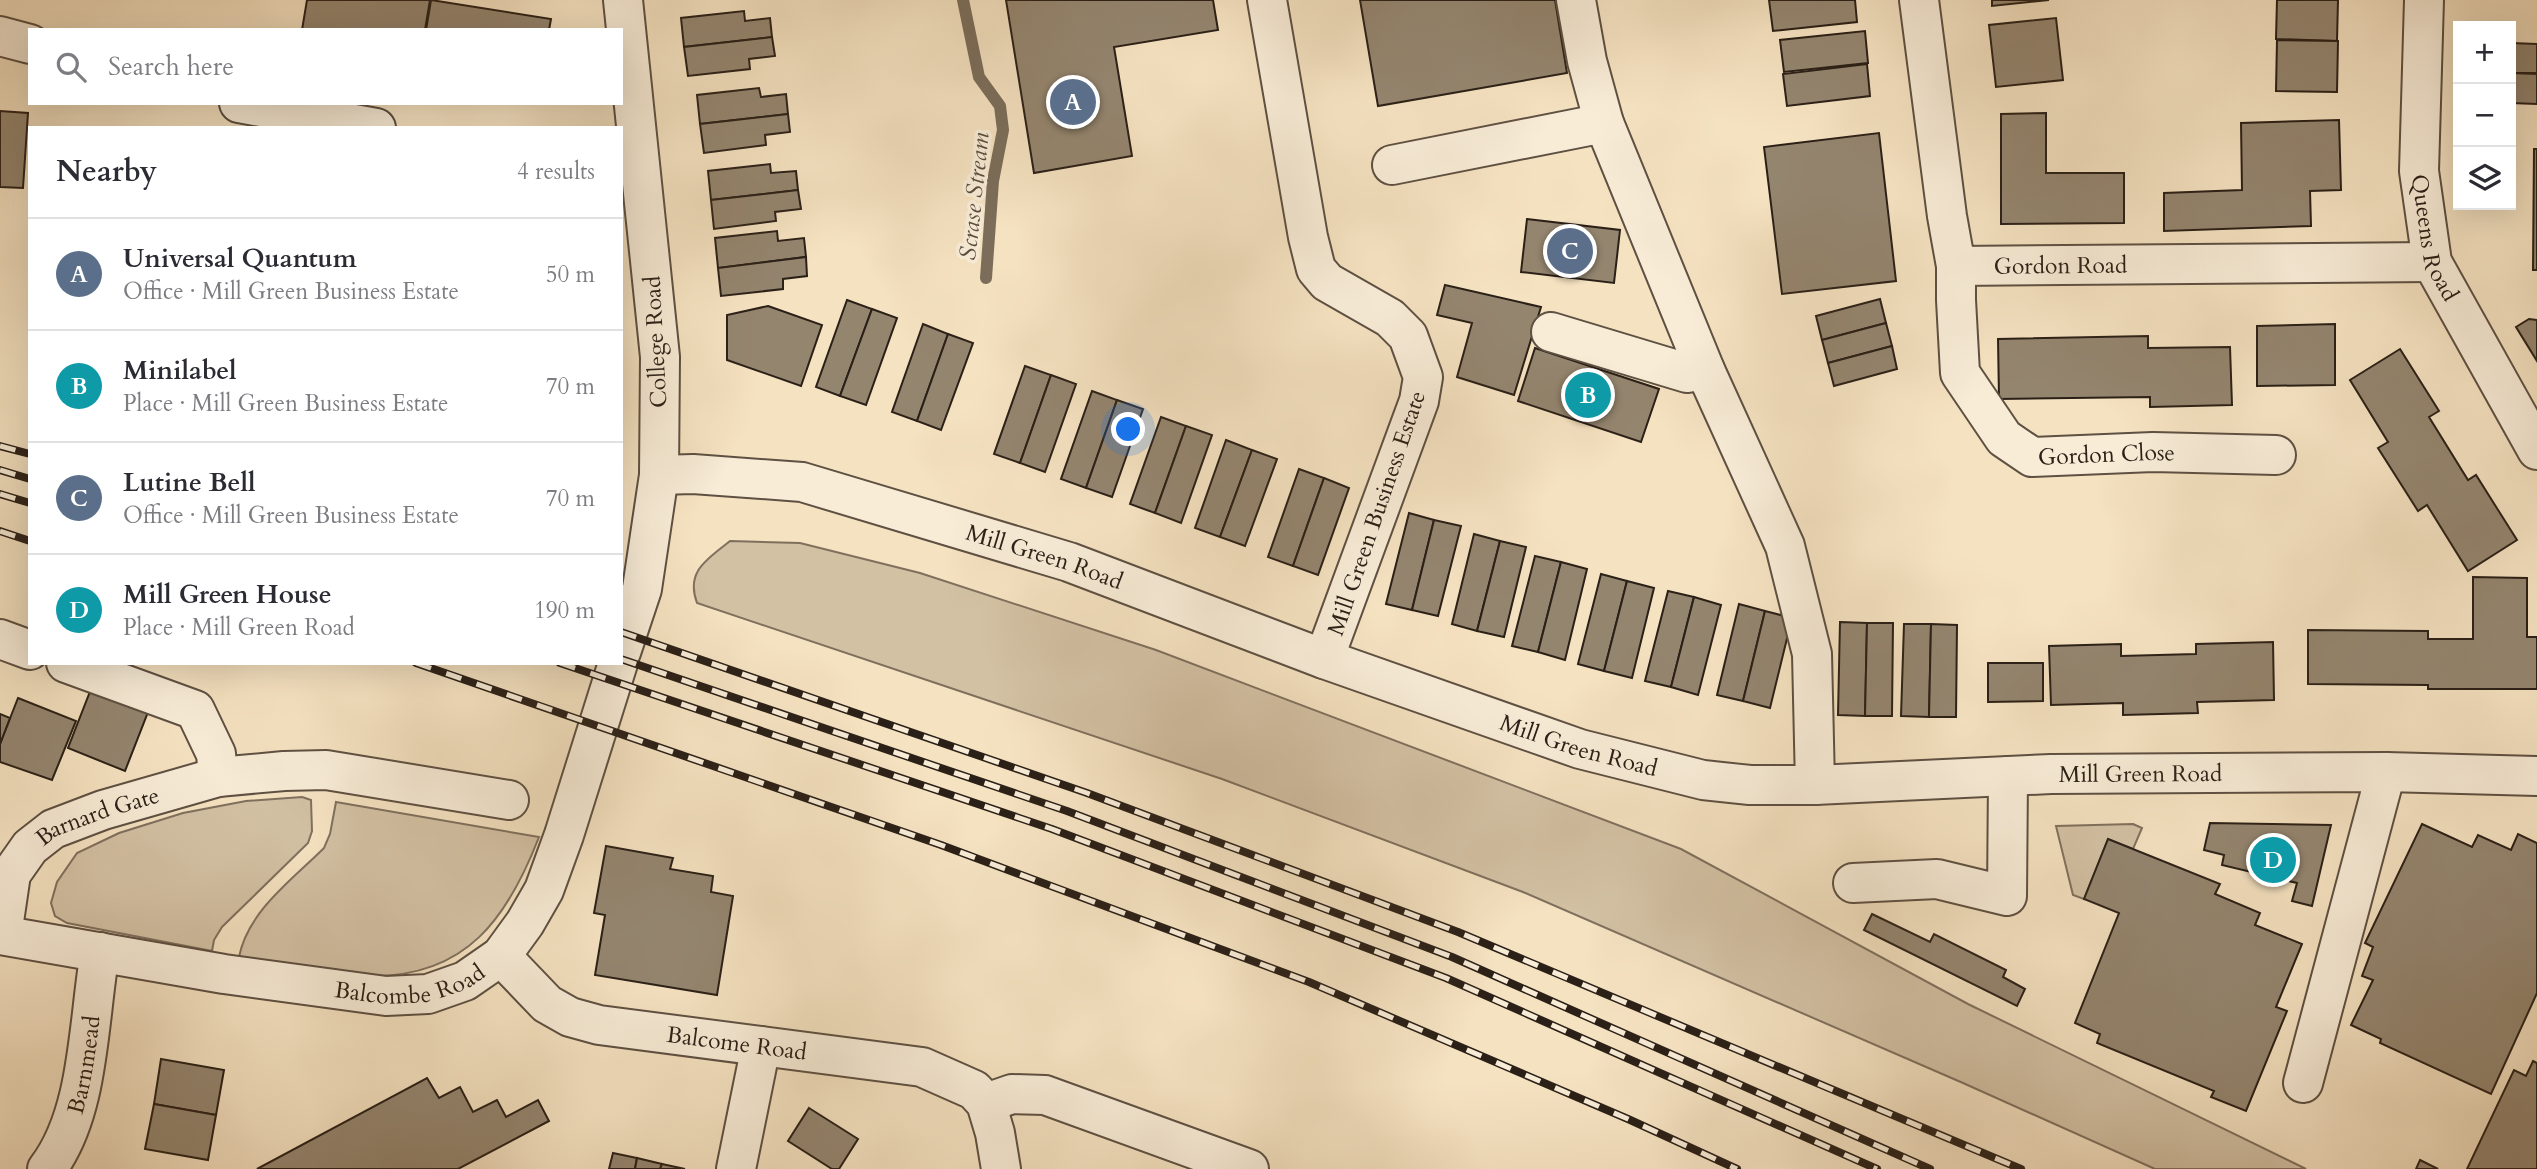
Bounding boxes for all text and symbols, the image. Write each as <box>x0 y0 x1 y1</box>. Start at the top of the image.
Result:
map controls <box>2453 21 2516 210</box>
button: + <box>2453 21 2516 84</box>
search box <box>28 28 623 105</box>
icon: search <box>52 48 90 86</box>
text: Search here <box>108 49 234 84</box>
pin: A <box>1050 76 1096 128</box>
button: − <box>2453 84 2516 147</box>
water label: Scrase Stream <box>951 130 998 262</box>
button: layers <box>2453 147 2516 210</box>
text: Nearby <box>56 151 157 192</box>
text: 4 results <box>517 156 595 187</box>
street label: Queens Road <box>2404 172 2466 308</box>
pin: C <box>1547 225 1593 277</box>
text: Universal Quantum <box>123 241 357 276</box>
street label: Gordon Road <box>1993 250 2128 282</box>
text: A <box>70 259 88 290</box>
text: 50 m <box>546 259 595 290</box>
street label: College Road <box>637 274 674 409</box>
text: Office · Mill Green Business Estate <box>123 276 459 307</box>
text: Minilabel <box>123 353 237 388</box>
pin: B <box>1565 369 1611 421</box>
text: B <box>71 371 87 402</box>
text: 70 m <box>546 371 595 402</box>
street label: Mill Green Business Estate <box>1320 387 1433 640</box>
text: Place · Mill Green Business Estate <box>123 388 449 419</box>
your location <box>1111 412 1145 446</box>
street label: Gordon Close <box>2037 437 2175 473</box>
text: Lutine Bell <box>123 465 256 500</box>
text: C <box>70 483 88 514</box>
text: 70 m <box>546 483 595 514</box>
text: Office · Mill Green Business Estate <box>123 500 459 531</box>
street label: Mill Green Road <box>962 517 1128 597</box>
text: Mill Green House <box>123 577 332 612</box>
text: D <box>69 595 89 626</box>
text: 190 m <box>534 595 595 626</box>
text: Place · Mill Green Road <box>123 612 355 643</box>
street label: Mill Green Road <box>1496 707 1661 784</box>
street label: Mill Green Road <box>2059 758 2223 790</box>
street label: Barnard Gate <box>29 780 163 853</box>
pin: D <box>2250 834 2296 886</box>
street label: Balcombe Road <box>333 957 492 1012</box>
street label: Barnmead <box>60 1013 108 1118</box>
street label: Balcome Road <box>665 1019 809 1068</box>

